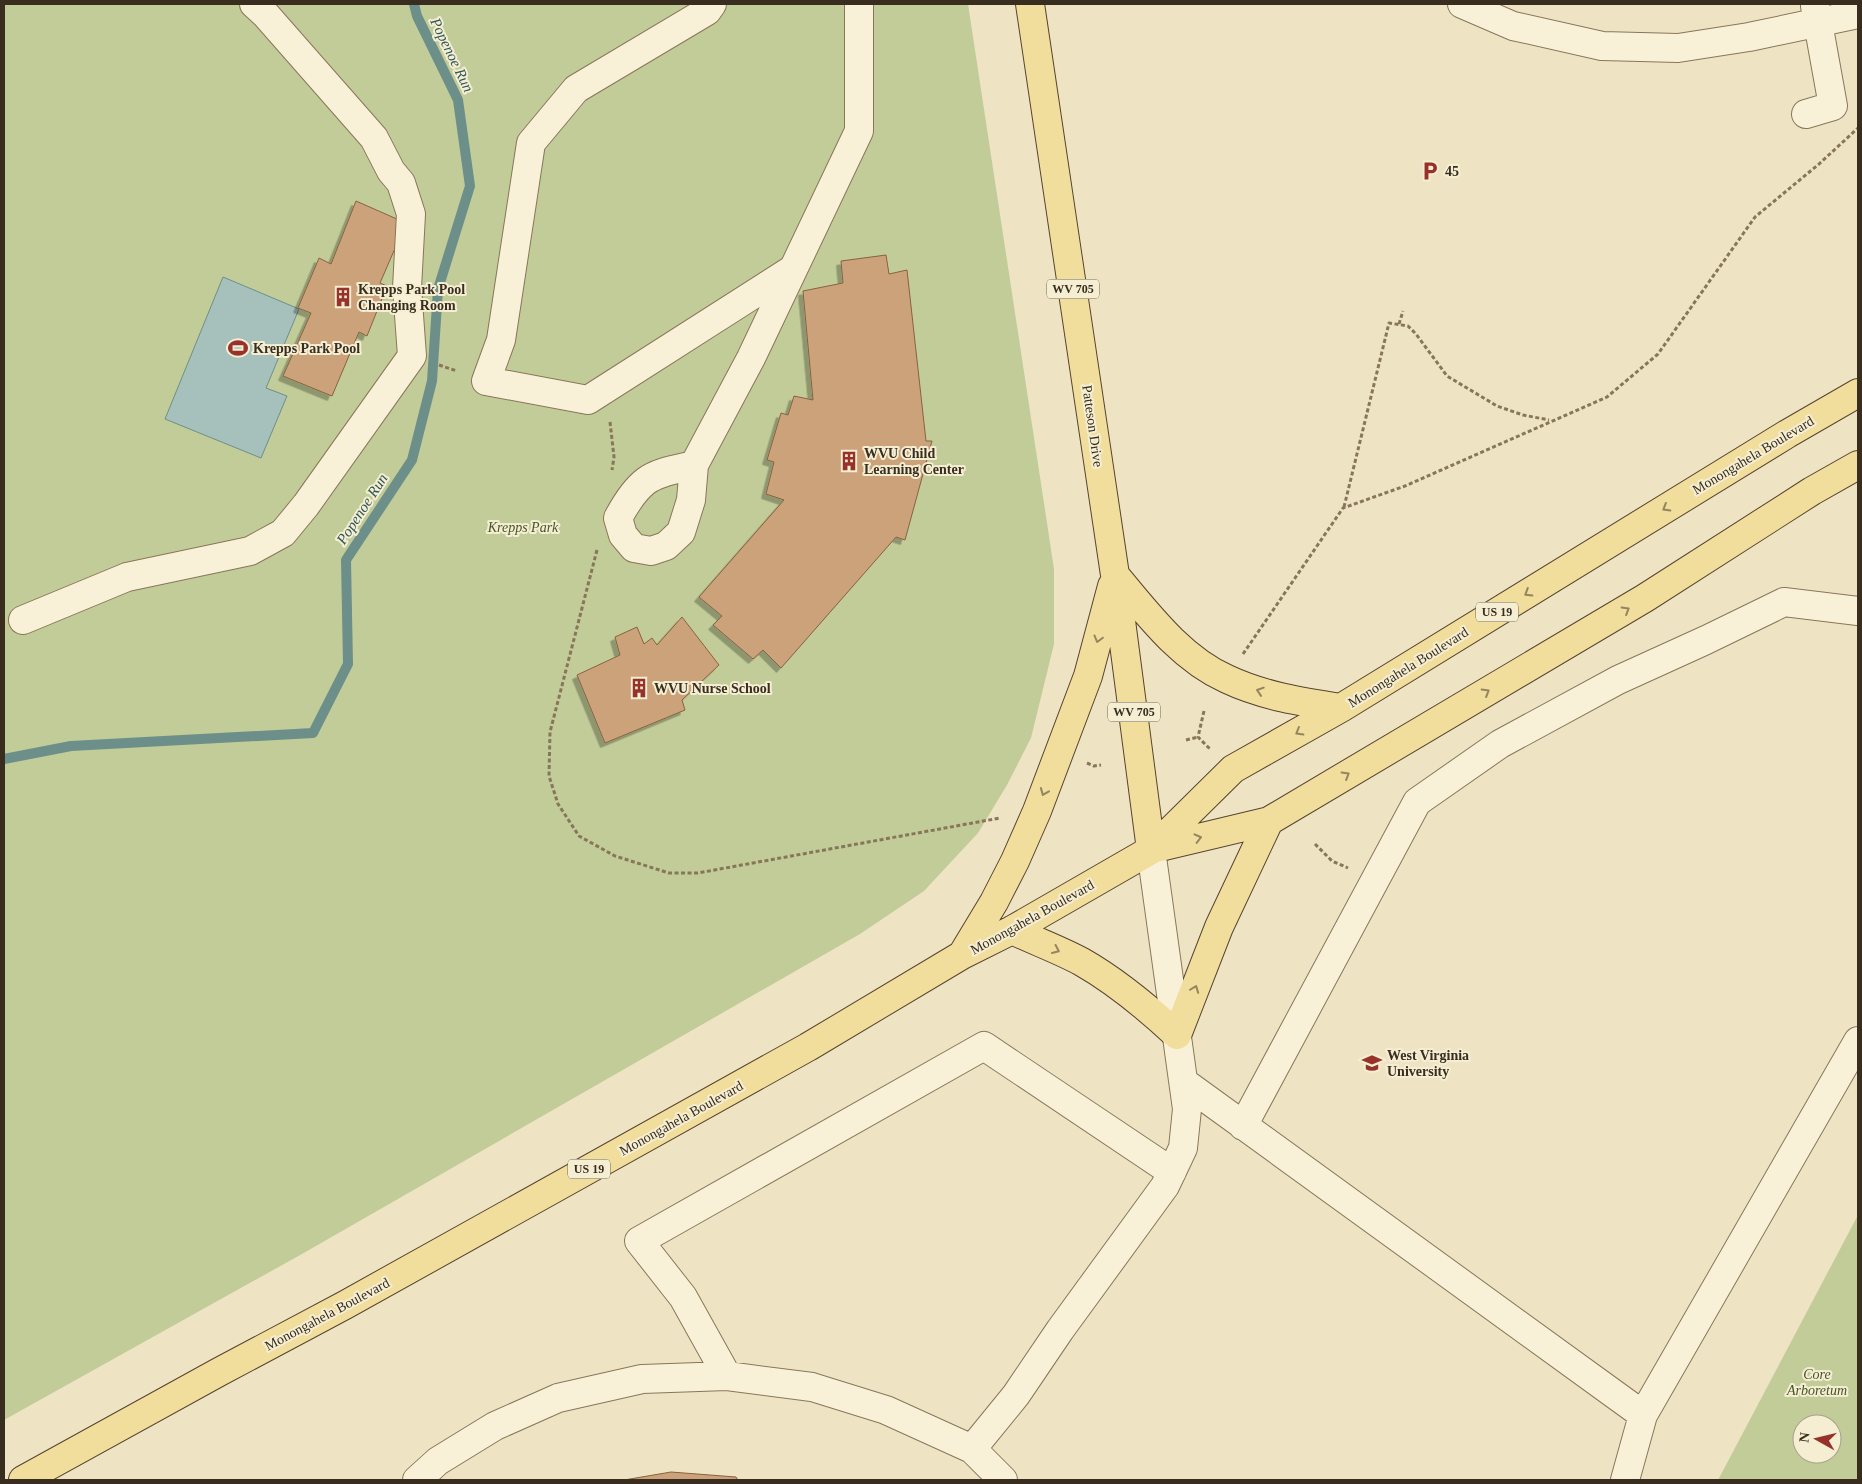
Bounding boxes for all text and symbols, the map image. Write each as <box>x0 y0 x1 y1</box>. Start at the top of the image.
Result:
water label: Popenoe Run <box>427 14 477 95</box>
parking icon: 45 <box>1419 160 1441 182</box>
place label: 45 <box>1445 164 1459 179</box>
road number: WV 705 <box>1047 280 1099 298</box>
place label: Krepps Park Pool Changing Room <box>358 282 465 313</box>
building icon: Krepps Park Pool Changing Room <box>332 286 354 308</box>
sports icon: Krepps Park Pool <box>227 337 249 359</box>
place label: Krepps Park Pool <box>253 341 360 356</box>
street label: Patteson Drive <box>1079 384 1106 468</box>
street label: Monongahela Boulevard <box>1690 413 1817 498</box>
place label: WVU Child Learning Center <box>864 446 964 477</box>
building icon: WVU Child Learning Center <box>838 450 860 472</box>
water label: Popenoe Run <box>333 471 391 548</box>
one-way arrow <box>1663 501 1672 511</box>
park label: Krepps Park <box>487 520 559 535</box>
one-way arrow <box>1524 586 1533 596</box>
road number: US 19 <box>1476 602 1518 622</box>
one-way arrow <box>1620 606 1629 616</box>
street label: Monongahela Boulevard <box>1345 624 1471 711</box>
one-way arrow <box>1093 635 1104 644</box>
building icon: WVU Nurse School <box>628 677 650 699</box>
place label: WVU Nurse School <box>654 681 771 696</box>
one-way arrow <box>1256 687 1264 697</box>
one-way arrow <box>1481 689 1490 699</box>
road number: WV 705 <box>1108 702 1160 722</box>
one-way arrow <box>1296 725 1305 735</box>
one-way arrow <box>1341 772 1350 782</box>
one-way arrow <box>1040 787 1051 796</box>
one-way arrow <box>1194 833 1203 844</box>
street label: Monongahela Boulevard <box>968 877 1097 958</box>
one-way arrow <box>1051 944 1060 955</box>
one-way arrow <box>1189 986 1199 994</box>
place label: West Virginia University <box>1387 1048 1469 1079</box>
school or university icon: West Virginia University <box>1361 1052 1383 1074</box>
street label: Monongahela Boulevard <box>617 1078 746 1159</box>
road number: US 19 <box>568 1160 610 1178</box>
street label: Monongahela Boulevard <box>262 1275 392 1354</box>
park label: Core Arboretum <box>1786 1367 1847 1398</box>
north arrow <box>1792 1414 1842 1464</box>
text: N <box>1796 1431 1813 1443</box>

